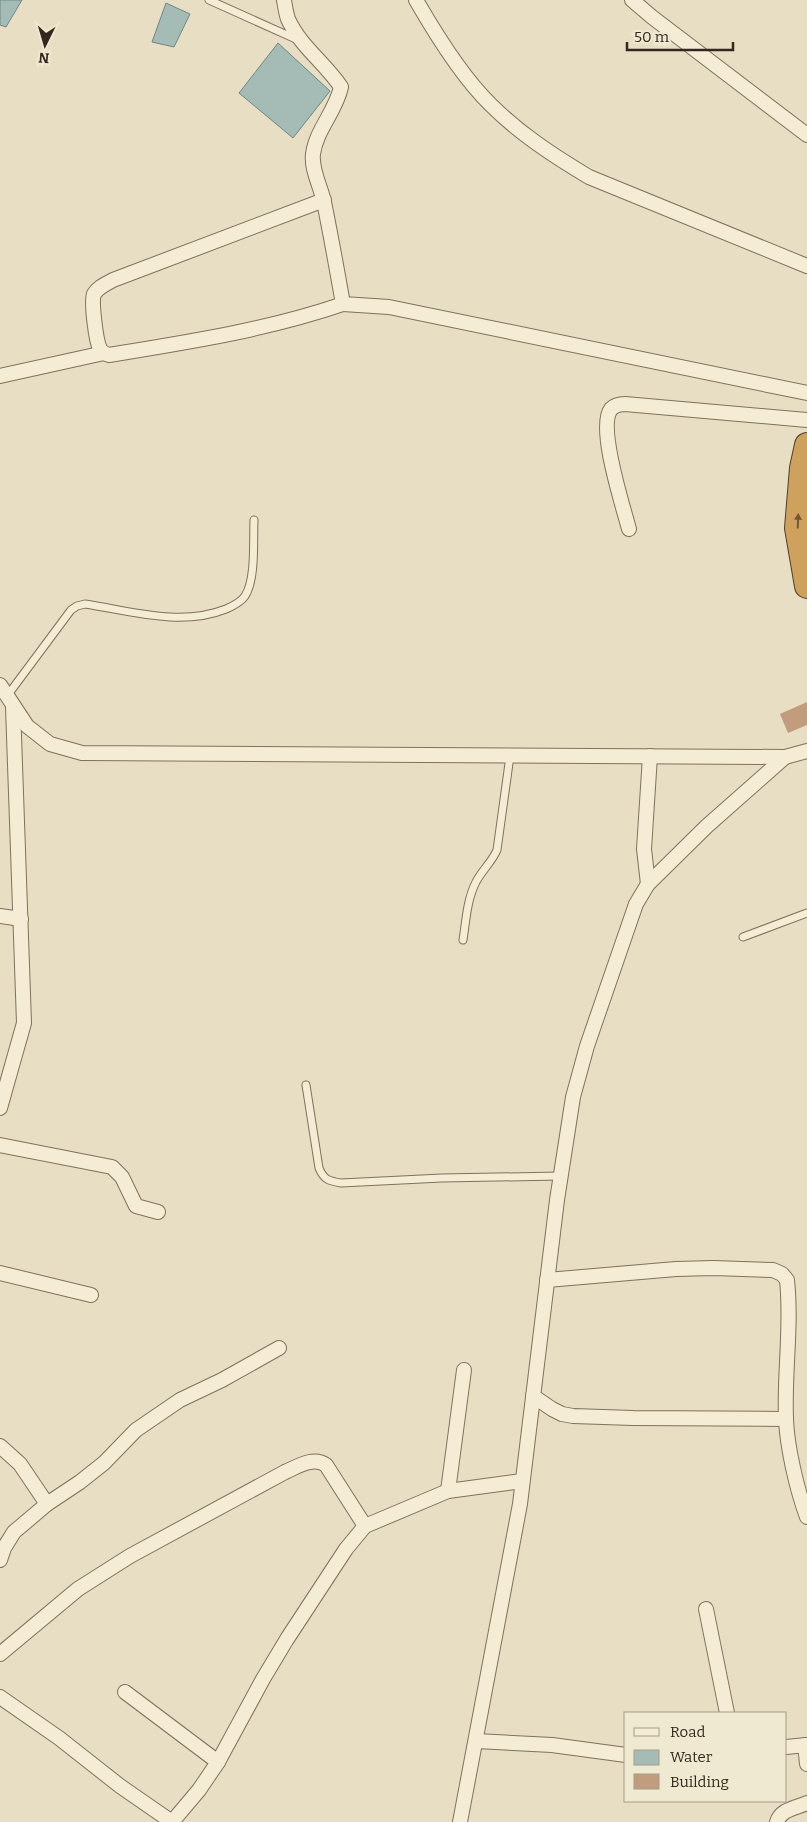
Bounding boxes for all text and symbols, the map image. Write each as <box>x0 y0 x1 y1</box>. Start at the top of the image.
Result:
north arrow <box>20 20 70 70</box>
scale bar <box>627 20 733 52</box>
text: 50 m <box>634 28 670 46</box>
text: N <box>38 48 50 66</box>
one-way arrow <box>794 512 802 528</box>
legend <box>624 1712 787 1802</box>
text: Road <box>670 1723 705 1741</box>
text: Water <box>670 1748 713 1766</box>
text: Building <box>670 1773 729 1791</box>

